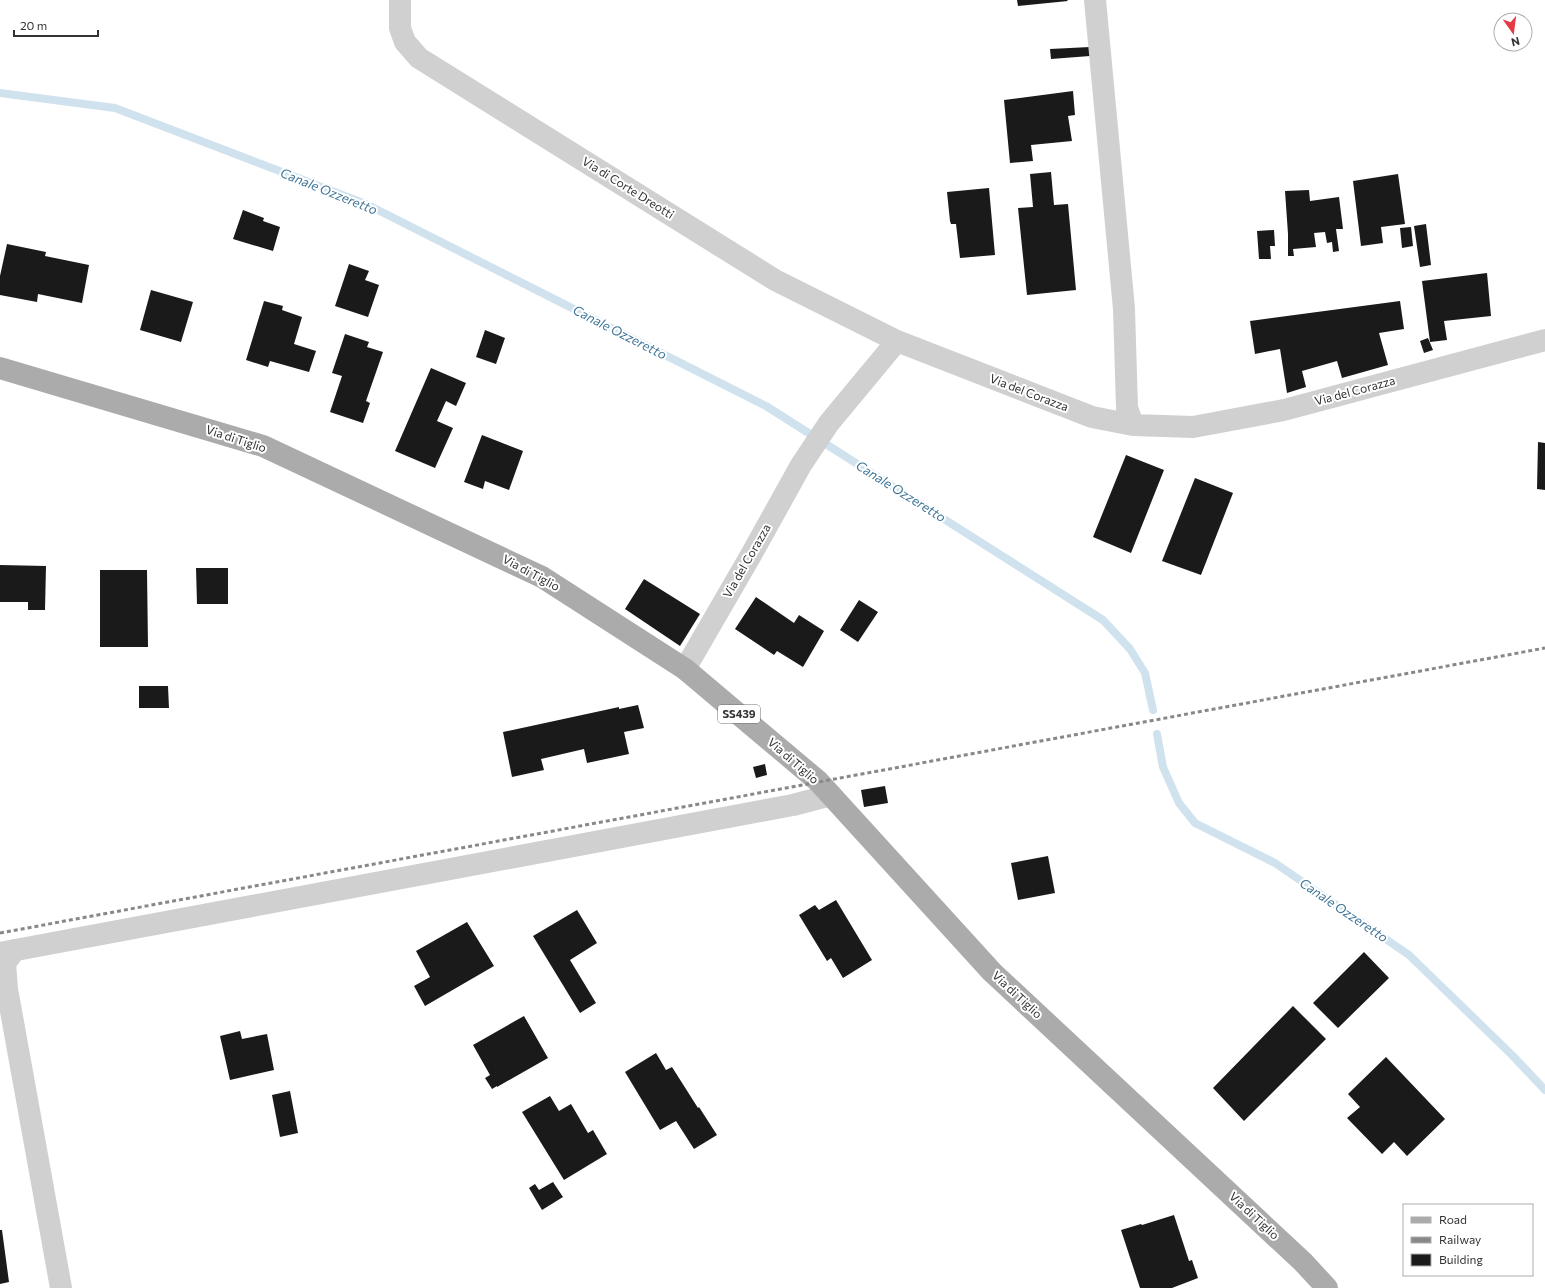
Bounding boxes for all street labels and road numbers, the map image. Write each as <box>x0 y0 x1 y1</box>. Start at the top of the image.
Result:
street label: Via di Corte Dreotti <box>580 153 677 221</box>
street label: Via del Corazza <box>988 371 1071 413</box>
street label: Via del Corazza <box>1313 373 1397 408</box>
street label: Via di Tiglio <box>204 422 268 454</box>
street label: Via del Corazza <box>719 521 773 600</box>
street label: Via di Tiglio <box>500 551 562 593</box>
road number: SS439 <box>718 705 760 723</box>
street label: Via di Tiglio <box>765 734 822 786</box>
street label: Via di Tiglio <box>990 968 1045 1021</box>
street label: Via di Tiglio <box>1227 1189 1282 1242</box>

